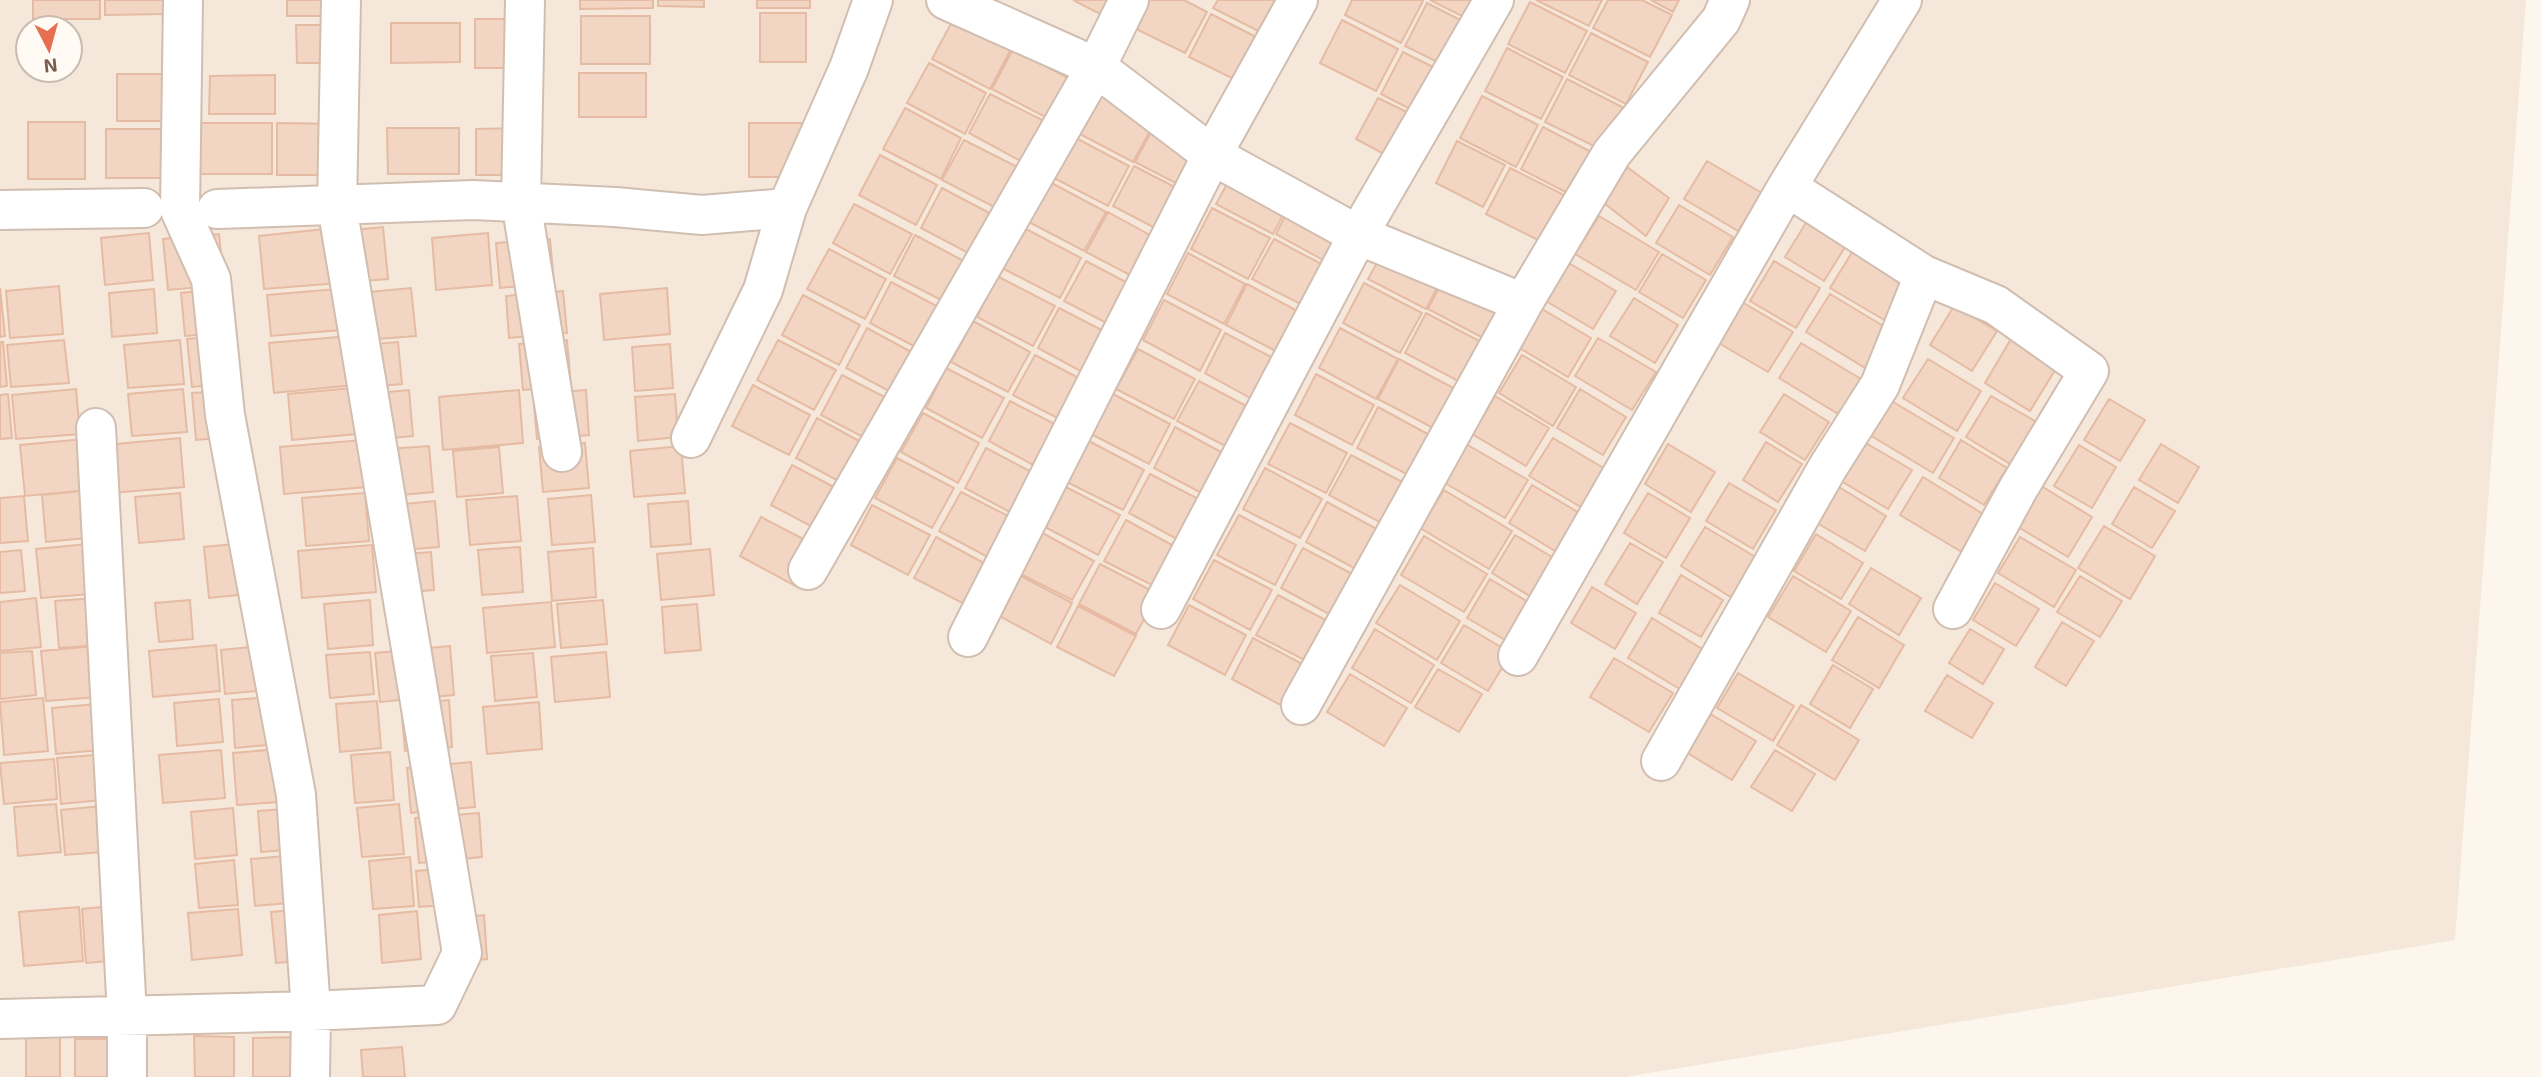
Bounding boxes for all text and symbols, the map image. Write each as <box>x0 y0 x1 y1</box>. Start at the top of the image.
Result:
north arrow <box>14 14 84 84</box>
text: N <box>43 54 59 79</box>

